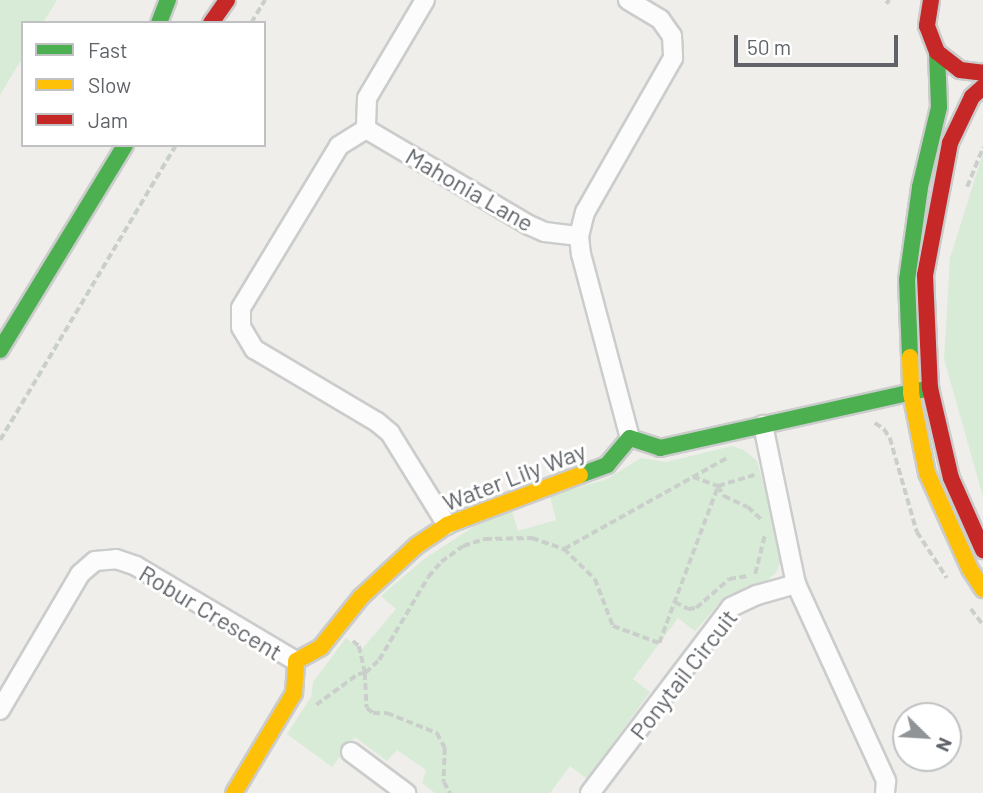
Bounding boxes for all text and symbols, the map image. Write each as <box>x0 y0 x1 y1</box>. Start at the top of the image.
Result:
legend <box>21 21 266 147</box>
scale bar <box>738 21 902 65</box>
text: 50 m <box>747 34 791 59</box>
text: Fast <box>88 37 128 62</box>
text: Slow <box>88 72 131 97</box>
text: Jam <box>88 107 128 132</box>
street label: Mahonia Lane <box>401 141 539 237</box>
street label: Water Lily Way <box>438 435 590 517</box>
street label: Robur Crescent <box>134 558 288 666</box>
street label: Ponytail Circuit <box>623 603 743 745</box>
north arrow <box>892 702 962 772</box>
text: N <box>932 734 958 755</box>

